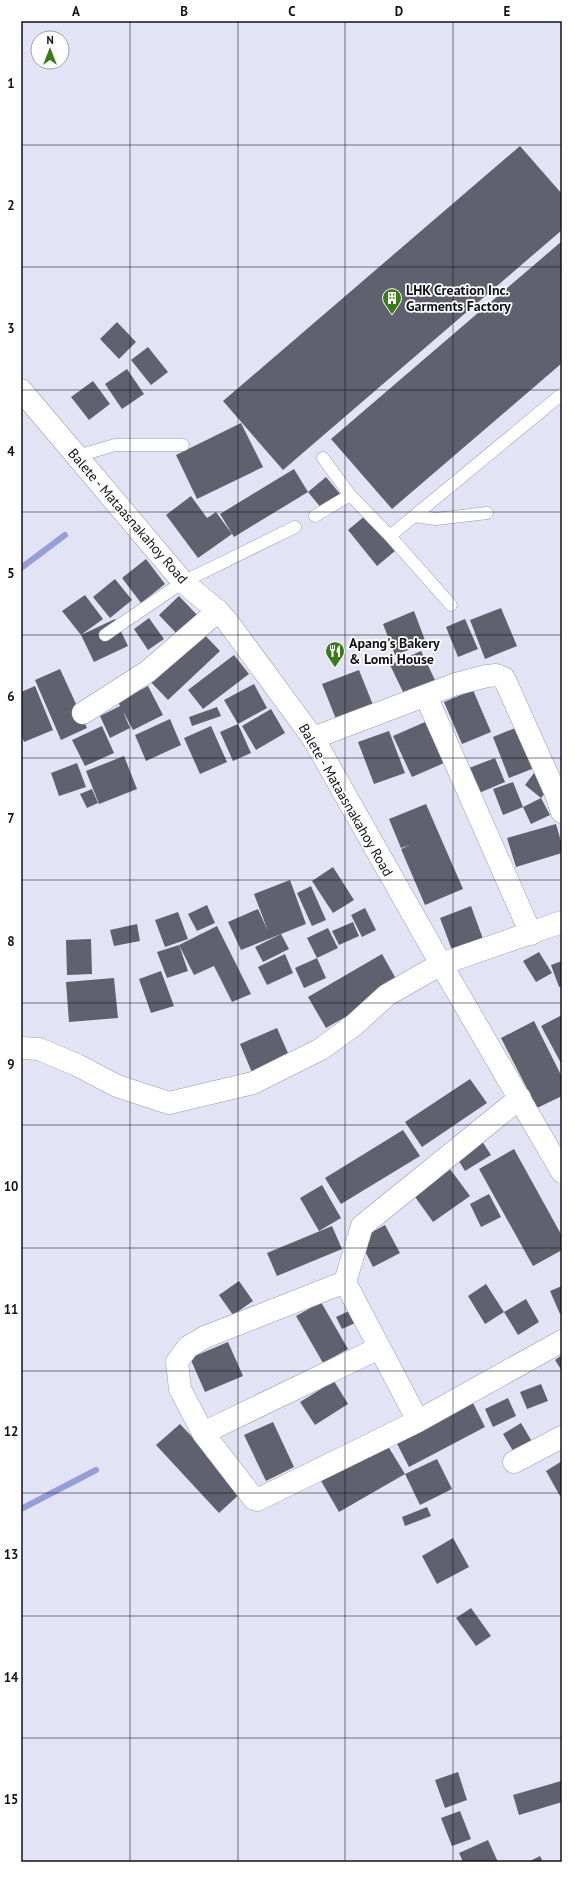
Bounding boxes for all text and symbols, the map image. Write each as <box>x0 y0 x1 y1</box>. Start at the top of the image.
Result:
text: A <box>72 3 80 20</box>
text: B <box>180 3 188 20</box>
text: C <box>288 3 296 20</box>
text: D <box>395 3 403 20</box>
text: E <box>504 3 511 20</box>
north arrow <box>30 30 70 70</box>
text: N <box>46 33 54 47</box>
text: 1 <box>7 75 15 92</box>
text: 2 <box>7 197 15 214</box>
place label: LHK Creation Inc. Garments Factory <box>406 281 511 315</box>
building icon: LHK Creation Inc. Garments Factory <box>381 287 403 315</box>
text: 3 <box>7 320 15 337</box>
text: 4 <box>7 443 15 460</box>
street label: Balete - Mataasnakahoy Road <box>64 445 192 587</box>
text: 5 <box>7 565 15 582</box>
place label: Apang's Bakery & Lomi House <box>349 634 440 668</box>
restaurant icon: Apang's Bakery & Lomi House <box>324 640 346 668</box>
text: 6 <box>7 688 15 705</box>
street label: Balete - Mataasnakahoy Road <box>295 720 397 880</box>
text: 7 <box>7 810 15 827</box>
text: 8 <box>7 933 15 950</box>
text: 9 <box>7 1056 15 1073</box>
text: 10 <box>4 1178 18 1195</box>
text: 11 <box>4 1301 18 1318</box>
text: 12 <box>4 1423 18 1440</box>
text: 13 <box>4 1546 18 1563</box>
text: 14 <box>4 1669 19 1686</box>
text: 15 <box>4 1791 18 1808</box>

